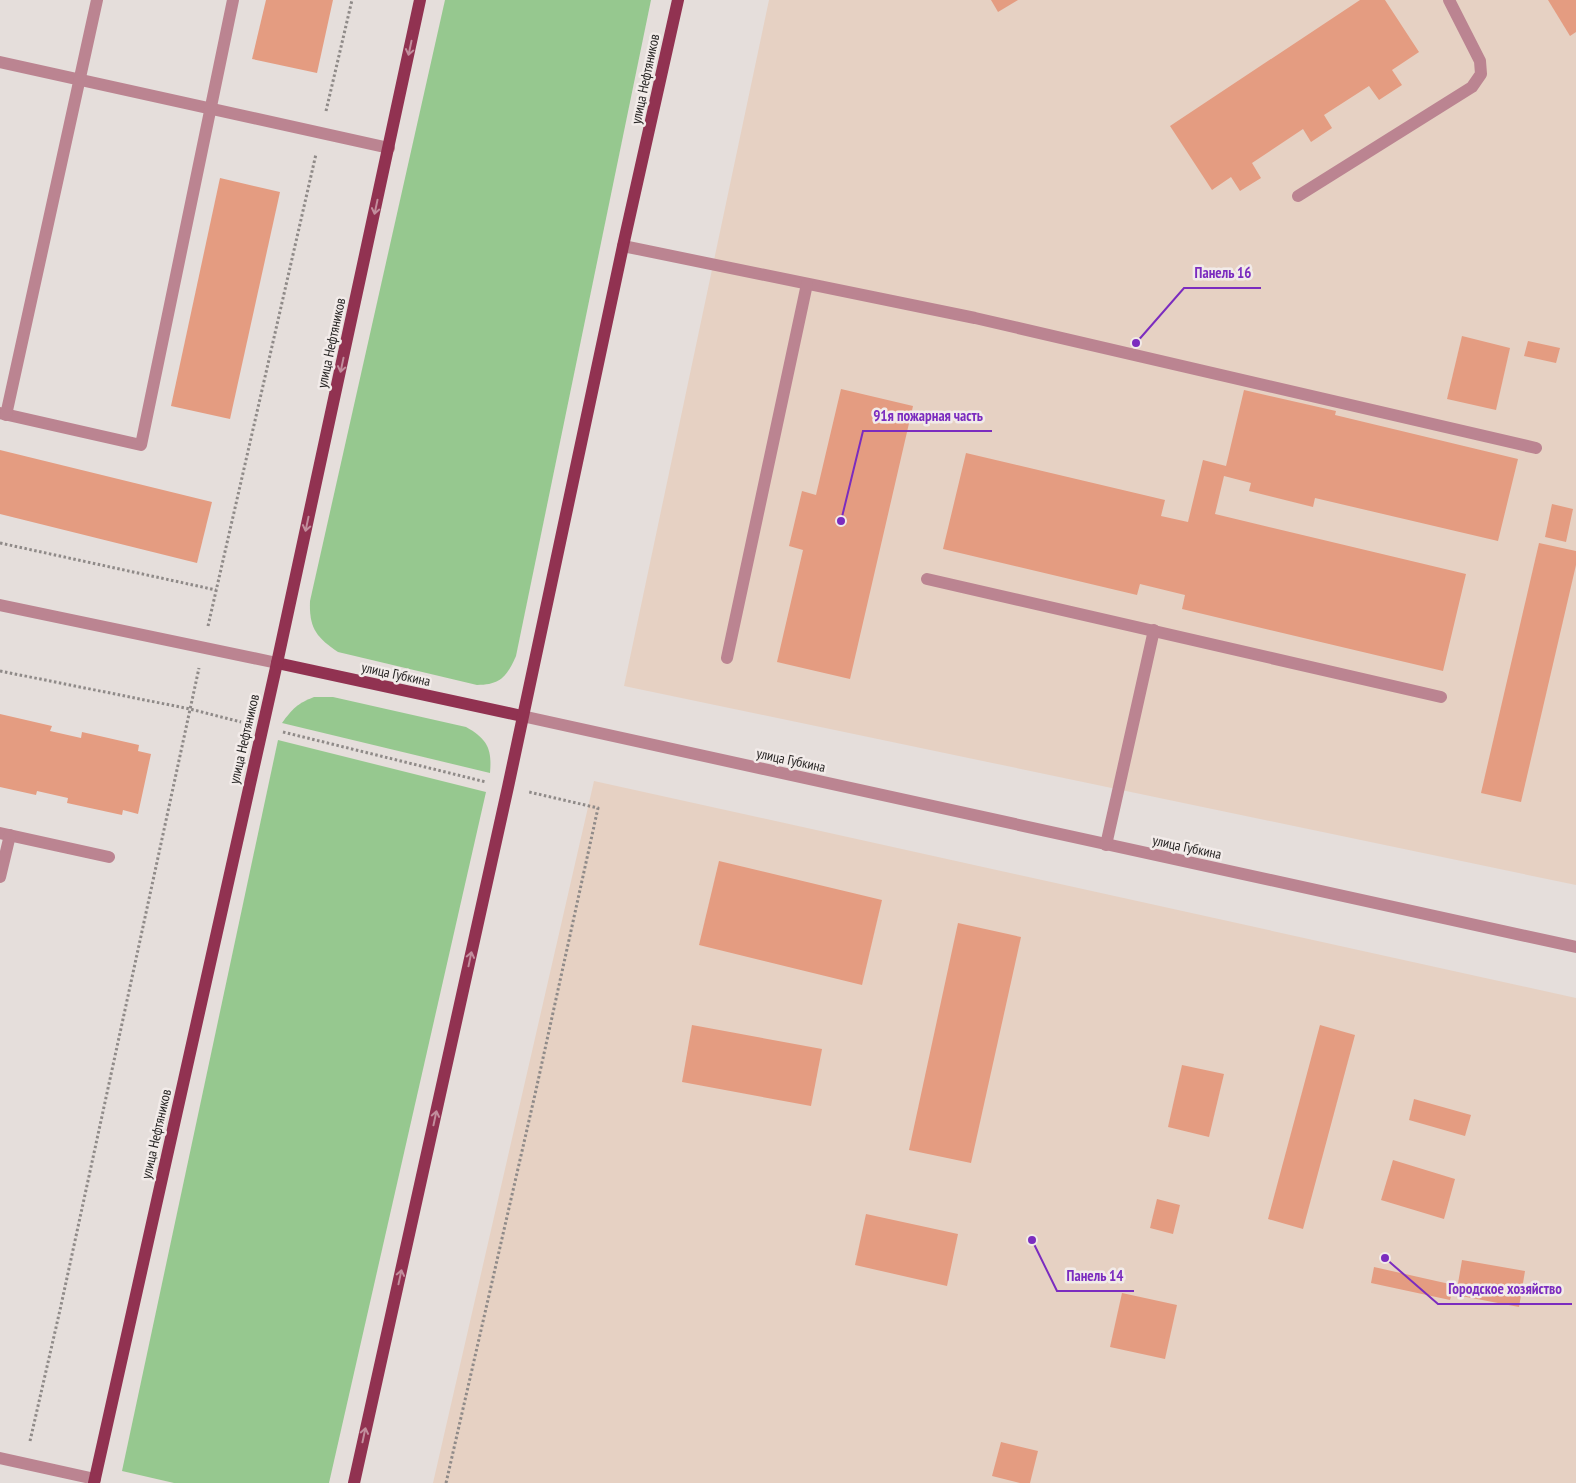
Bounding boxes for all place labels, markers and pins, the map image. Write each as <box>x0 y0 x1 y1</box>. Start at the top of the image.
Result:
callout: Панель 16 <box>1184 258 1261 288</box>
callout: 91я пожарная часть <box>863 401 992 431</box>
callout: Панель 14 <box>1057 1261 1134 1291</box>
callout: Городское хозяйство <box>1438 1274 1572 1304</box>

